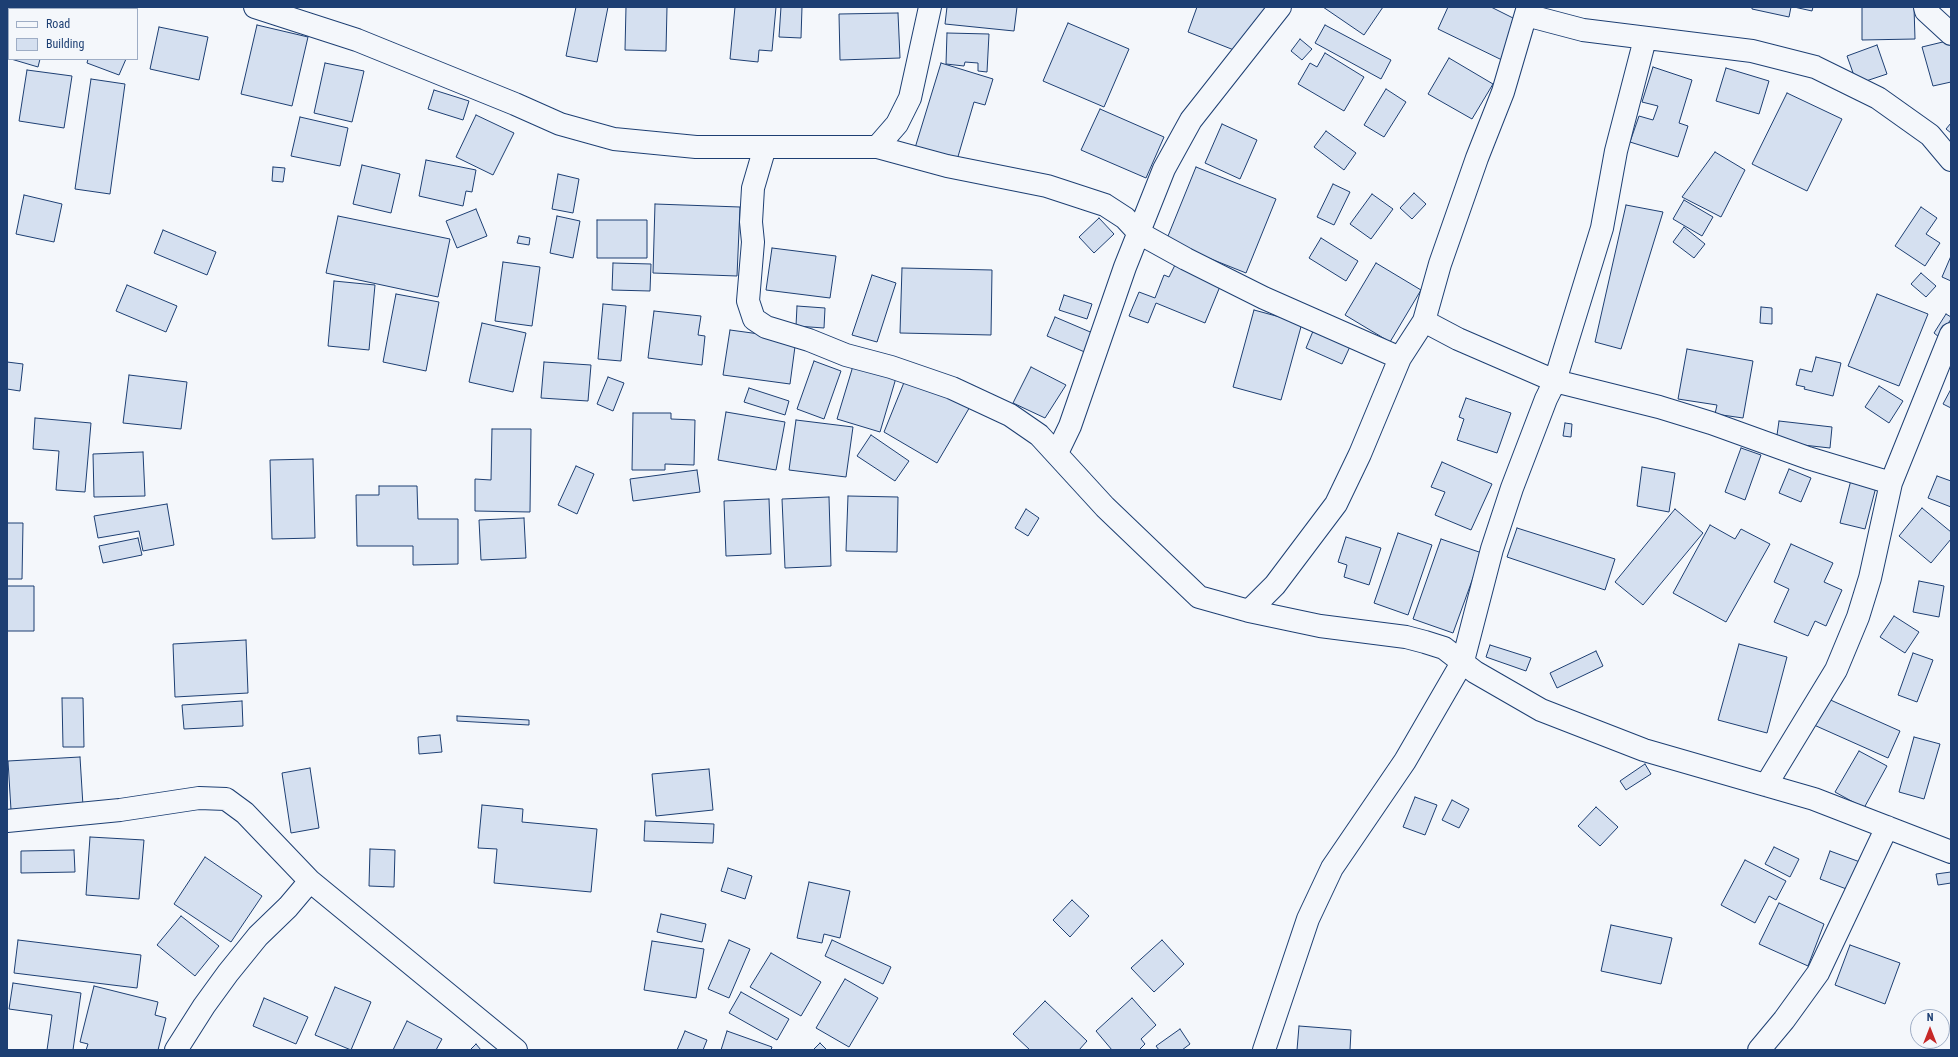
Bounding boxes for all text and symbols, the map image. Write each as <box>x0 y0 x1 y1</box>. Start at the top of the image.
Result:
legend <box>8 8 138 60</box>
text: Road <box>46 17 70 31</box>
text: Building <box>46 37 84 51</box>
north arrow <box>1910 1009 1950 1049</box>
text: N <box>1927 1011 1933 1024</box>

